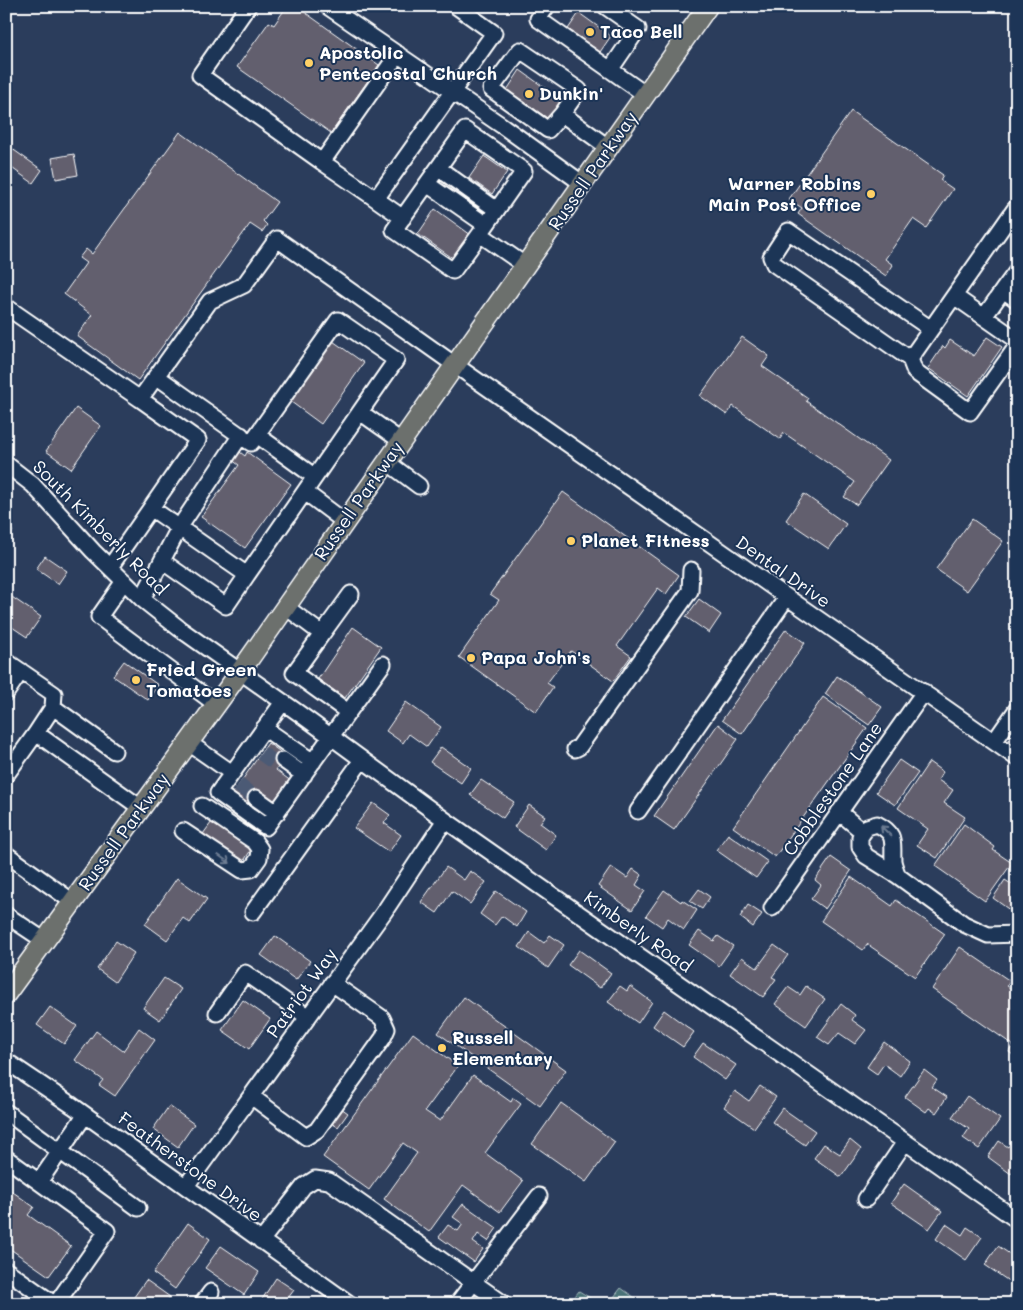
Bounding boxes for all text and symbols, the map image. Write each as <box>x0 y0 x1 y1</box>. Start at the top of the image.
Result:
place label: Taco Bell <box>600 19 682 43</box>
marker: Taco Bell <box>584 26 596 38</box>
place label: Apostolic Pentecostal Church <box>319 40 497 85</box>
marker: Apostolic Pentecostal Church <box>303 57 315 69</box>
place label: Dunkin' <box>539 81 603 105</box>
marker: Dunkin' <box>523 88 535 100</box>
street label: Russell Parkway <box>542 106 642 235</box>
place label: Warner Robins Main Post Office <box>708 171 861 216</box>
marker: Warner Robins Main Post Office <box>865 188 877 200</box>
street label: Russell Parkway <box>308 436 408 565</box>
street label: South Kimberly Road <box>28 455 173 600</box>
place label: Planet Fitness <box>581 528 710 552</box>
street label: Dental Drive <box>731 530 836 613</box>
marker: Planet Fitness <box>565 535 577 547</box>
place label: Papa John's <box>481 645 591 669</box>
marker: Papa John's <box>465 652 477 664</box>
place label: Fried Green Tomatoes <box>146 657 257 702</box>
marker: Fried Green Tomatoes <box>130 674 142 686</box>
street label: Cobblestone Lane <box>777 717 887 860</box>
street label: Russell Parkway <box>72 768 174 895</box>
one-way arrow <box>880 826 893 838</box>
one-way arrow <box>216 854 230 864</box>
street label: Kimberly Road <box>580 885 697 977</box>
street label: Patriot Way <box>260 943 342 1042</box>
place label: Russell Elementary <box>452 1025 553 1070</box>
marker: Russell Elementary <box>436 1042 448 1054</box>
street label: Featherstone Drive <box>114 1106 267 1227</box>

